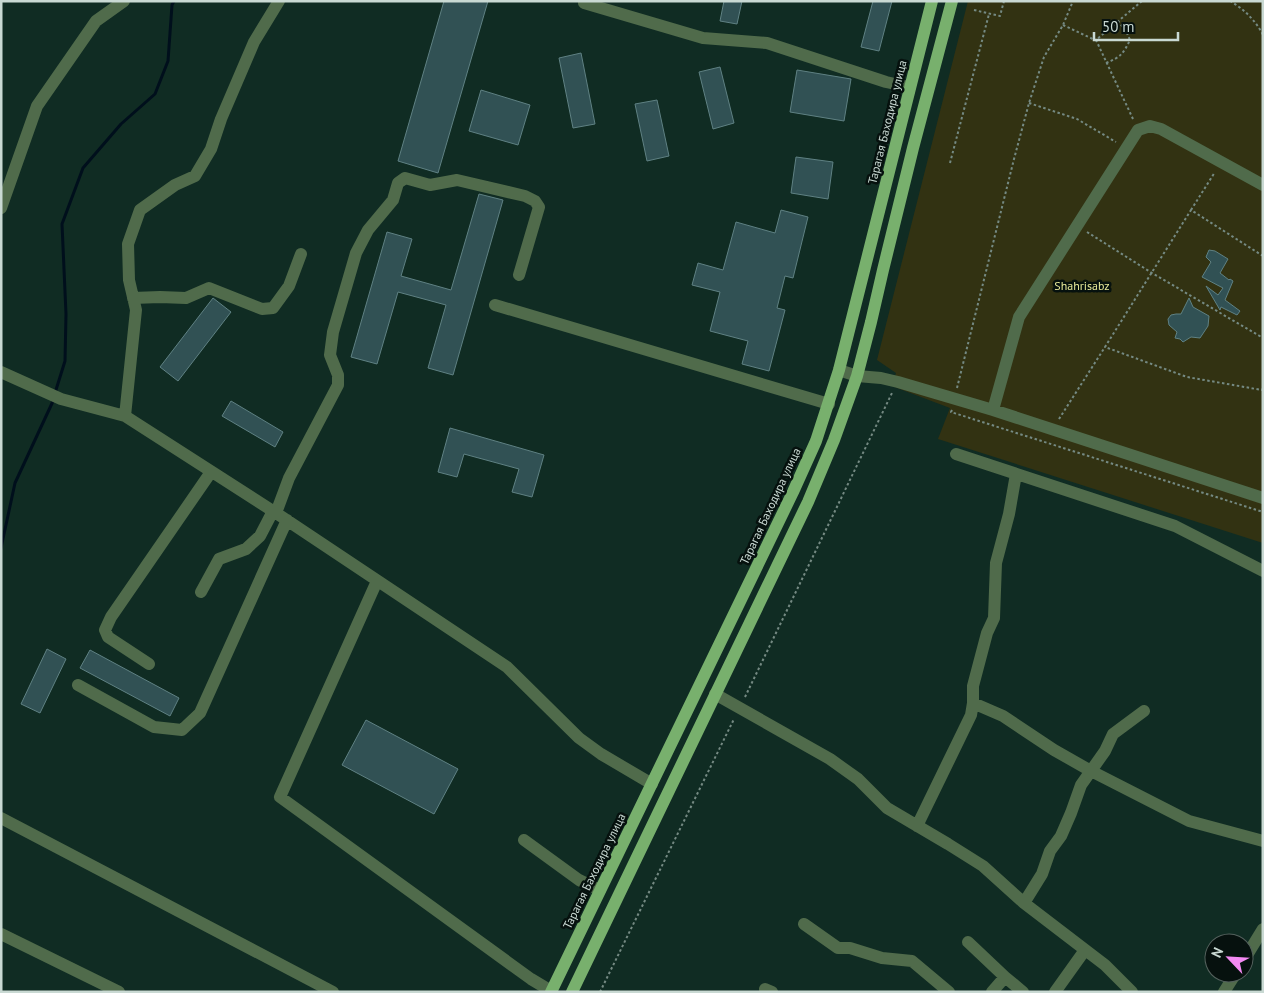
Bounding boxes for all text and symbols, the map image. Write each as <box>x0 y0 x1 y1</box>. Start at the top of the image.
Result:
scale bar <box>1094 10 1178 42</box>
text: 50 m <box>1102 17 1135 36</box>
street label: Тарагая Баходира улица <box>864 58 910 185</box>
park label: Shahrisabz <box>1054 278 1110 293</box>
street label: Тарагая Баходира улица <box>736 445 804 567</box>
street label: Тарагая Баходира улица <box>559 811 629 931</box>
north arrow <box>1204 933 1254 983</box>
text: N <box>1207 945 1227 960</box>

